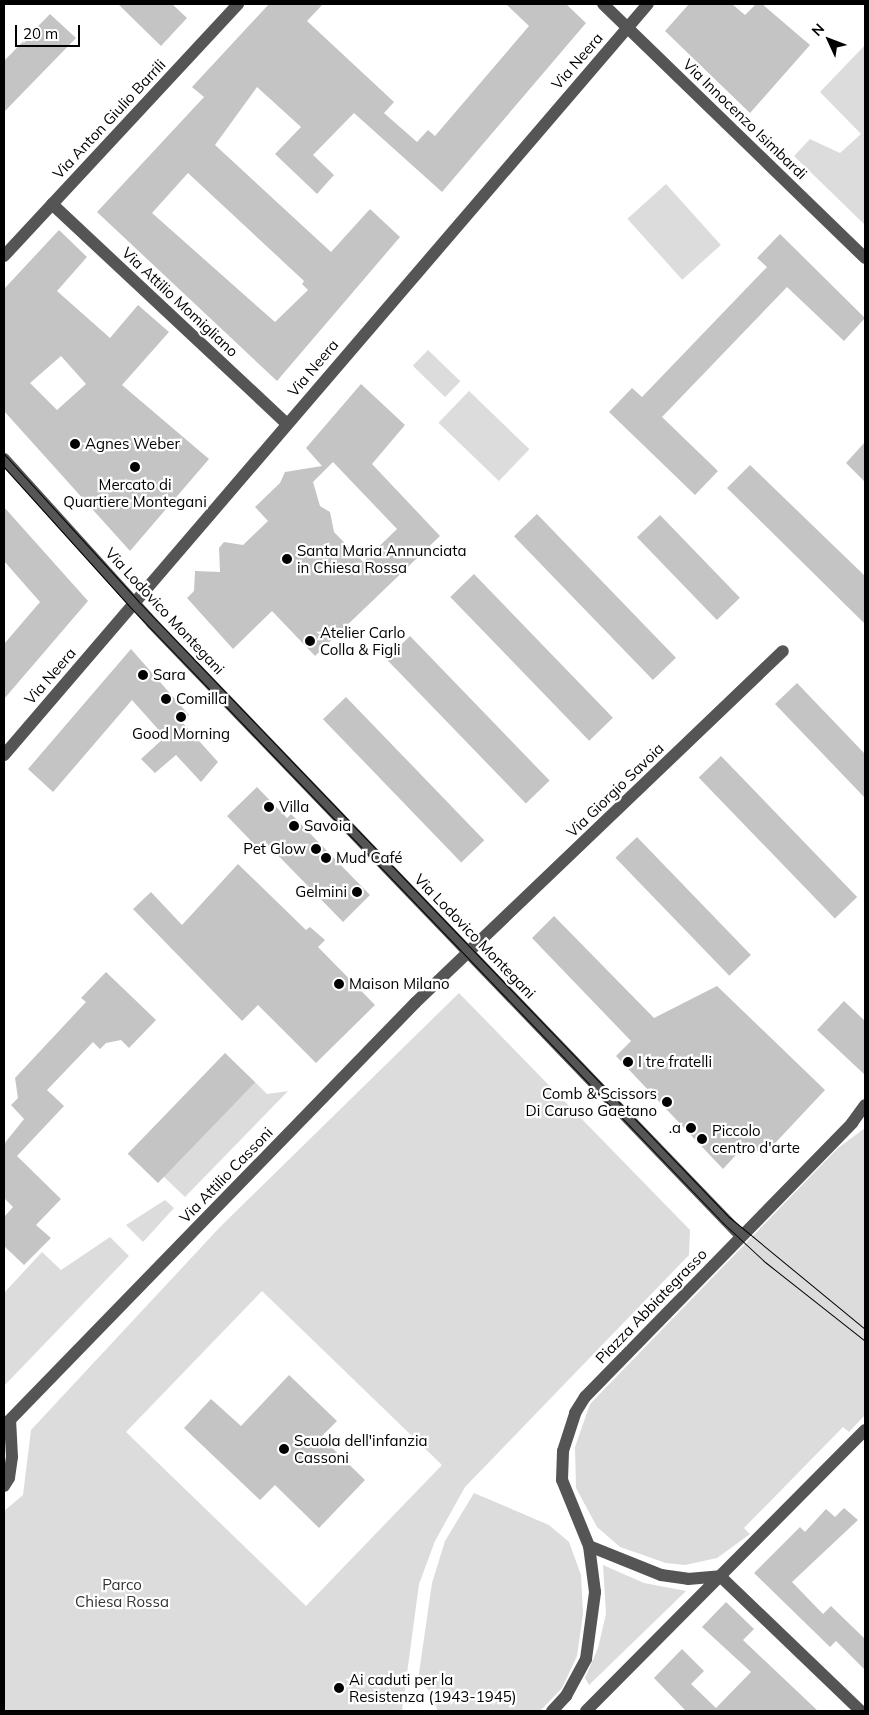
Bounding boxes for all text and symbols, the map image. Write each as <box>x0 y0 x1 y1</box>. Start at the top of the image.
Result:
scale bar <box>18 15 82 47</box>
north arrow <box>804 15 854 65</box>
text: N <box>808 20 828 40</box>
text: 20 m <box>23 24 58 43</box>
street label: Via Neera <box>548 29 606 93</box>
street label: Via Innocenzo Isimbardi <box>679 55 811 183</box>
street label: Via Anton Giulio Barrili <box>49 56 169 182</box>
street label: Via Attilio Momigliano <box>118 244 242 360</box>
street label: Via Neera <box>284 336 342 400</box>
place label: Agnes Weber <box>85 435 180 453</box>
marker: Agnes Weber <box>69 438 81 450</box>
marker: Mercato di Quartiere Montegani <box>129 461 141 473</box>
place label: Mercato di Quartiere Montegani <box>63 475 207 510</box>
place label: Santa Maria Annunciata in Chiesa Rossa <box>297 541 466 576</box>
street label: Via Lodovico Montegani <box>102 544 228 678</box>
marker: Santa Maria Annunciata in Chiesa Rossa <box>281 553 293 565</box>
place label: Atelier Carlo Colla & Figli <box>320 623 405 658</box>
marker: Atelier Carlo Colla & Figli <box>304 635 316 647</box>
street label: Via Neera <box>21 644 79 708</box>
place label: Sara <box>153 666 186 684</box>
marker: Sara <box>137 669 149 681</box>
place label: Comilla <box>176 690 227 708</box>
marker: Comilla <box>160 693 172 705</box>
marker: Good Morning <box>175 711 187 723</box>
place label: Good Morning <box>132 725 230 743</box>
street label: Via Giorgio Savoia <box>563 739 667 841</box>
place label: Villa <box>279 798 309 816</box>
marker: Villa <box>263 801 275 813</box>
place label: Savoia <box>304 817 351 835</box>
marker: Savoia <box>288 820 300 832</box>
place label: Pet Glow <box>243 840 306 858</box>
marker: Pet Glow <box>310 843 322 855</box>
place label: Mud Café <box>336 849 402 867</box>
marker: Mud Café <box>320 852 332 864</box>
street label: Via Lodovico Montegani <box>411 870 539 1002</box>
place label: Gelmini <box>295 883 347 901</box>
marker: Gelmini <box>351 886 363 898</box>
place label: Maison Milano <box>349 975 450 993</box>
marker: Maison Milano <box>333 978 345 990</box>
place label: I tre fratelli <box>638 1053 712 1071</box>
marker: I tre fratelli <box>622 1056 634 1068</box>
place label: Comb & Scissors Di Caruso Gaetano <box>526 1084 657 1119</box>
marker: Comb & Scissors Di Caruso Gaetano <box>661 1096 673 1108</box>
place label: .a <box>669 1119 681 1137</box>
place label: Piccolo centro d'arte <box>712 1121 800 1156</box>
marker: .a <box>685 1122 697 1134</box>
street label: Via Attilio Cassoni <box>176 1123 276 1227</box>
marker: Piccolo centro d'arte <box>696 1133 708 1145</box>
street label: Piazza Abbiategrasso <box>592 1245 710 1367</box>
place label: Scuola dell'infanzia Cassoni <box>294 1431 428 1466</box>
marker: Scuola dell'infanzia Cassoni <box>278 1443 290 1455</box>
park label: Parco Chiesa Rossa <box>75 1575 169 1610</box>
place label: Ai caduti per la Resistenza (1943-1945) <box>349 1670 516 1705</box>
marker: Ai caduti per la Resistenza (1943-1945) <box>333 1682 345 1694</box>

